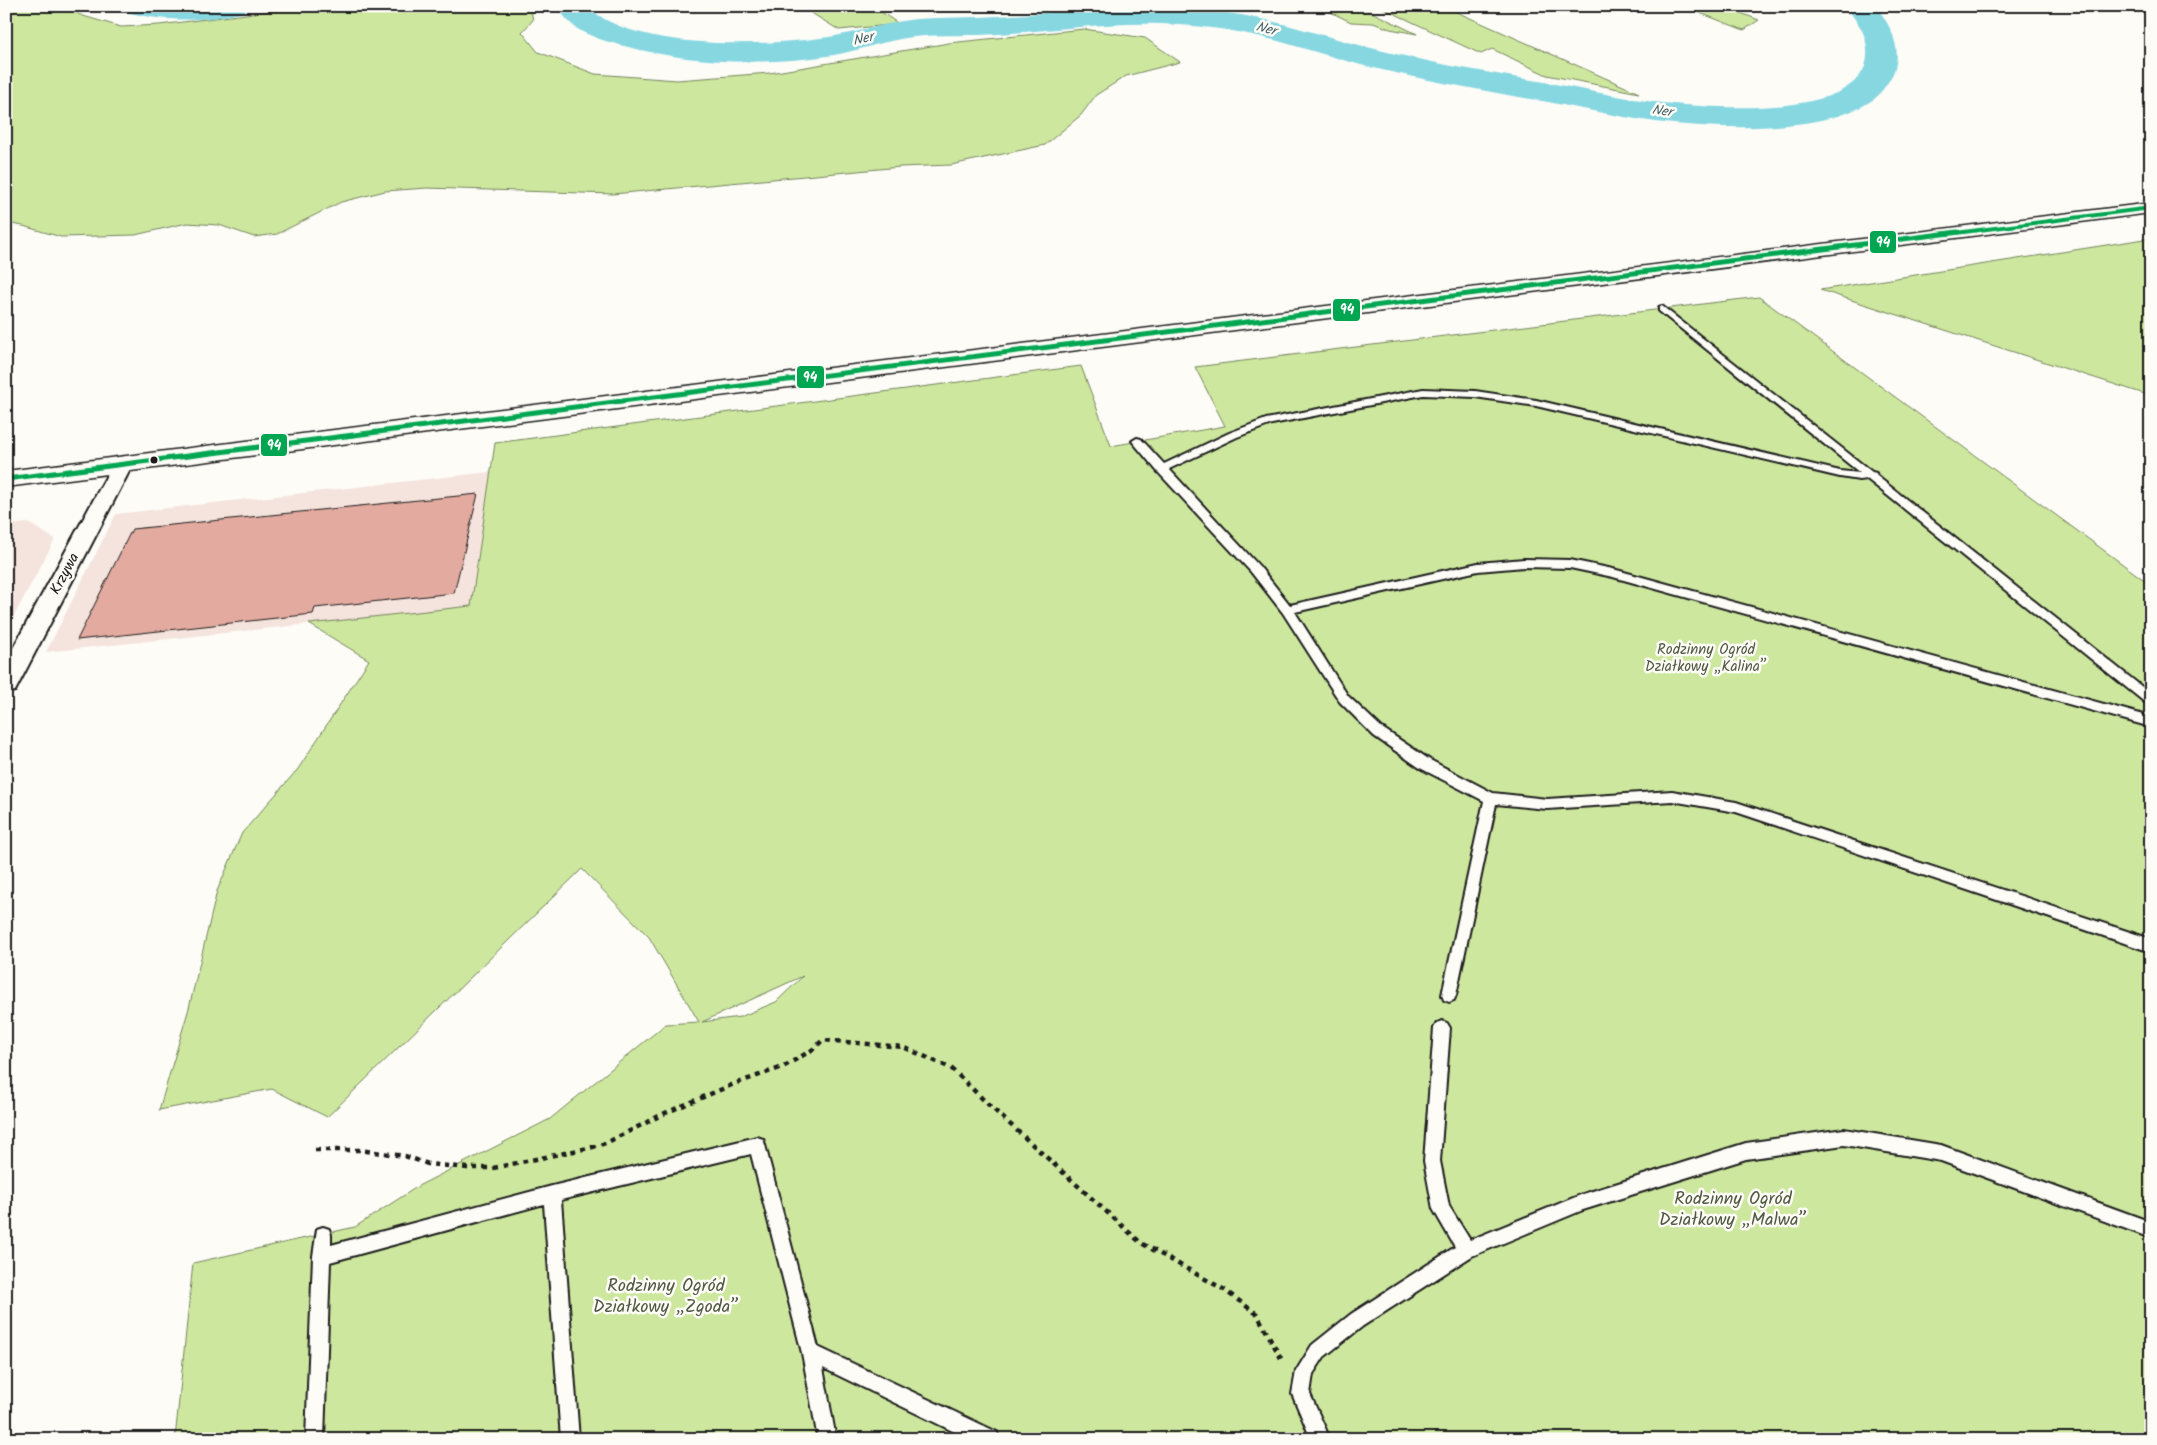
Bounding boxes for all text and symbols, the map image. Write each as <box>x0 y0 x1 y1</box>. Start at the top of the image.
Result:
water label: Ner <box>1254 16 1282 43</box>
water label: Ner <box>850 25 879 52</box>
water label: Ner <box>1651 99 1677 124</box>
line badge: 94 <box>1869 230 1897 254</box>
text: 94 <box>1876 232 1891 254</box>
line badge: 94 <box>1332 298 1361 322</box>
text: 94 <box>1340 299 1355 321</box>
line badge: 94 <box>796 365 825 389</box>
text: 94 <box>803 367 818 389</box>
line badge: 94 <box>260 433 288 457</box>
text: 94 <box>267 435 282 457</box>
unlabelled marker <box>149 455 159 465</box>
street label: Krzywa <box>44 549 86 599</box>
park label: Rodzinny Ogród Działkowy „Kalina” <box>1645 638 1767 679</box>
park label: Rodzinny Ogród Działkowy „Malwa” <box>1659 1185 1807 1235</box>
park label: Rodzinny Ogród Działkowy „Zgoda” <box>593 1272 739 1322</box>

